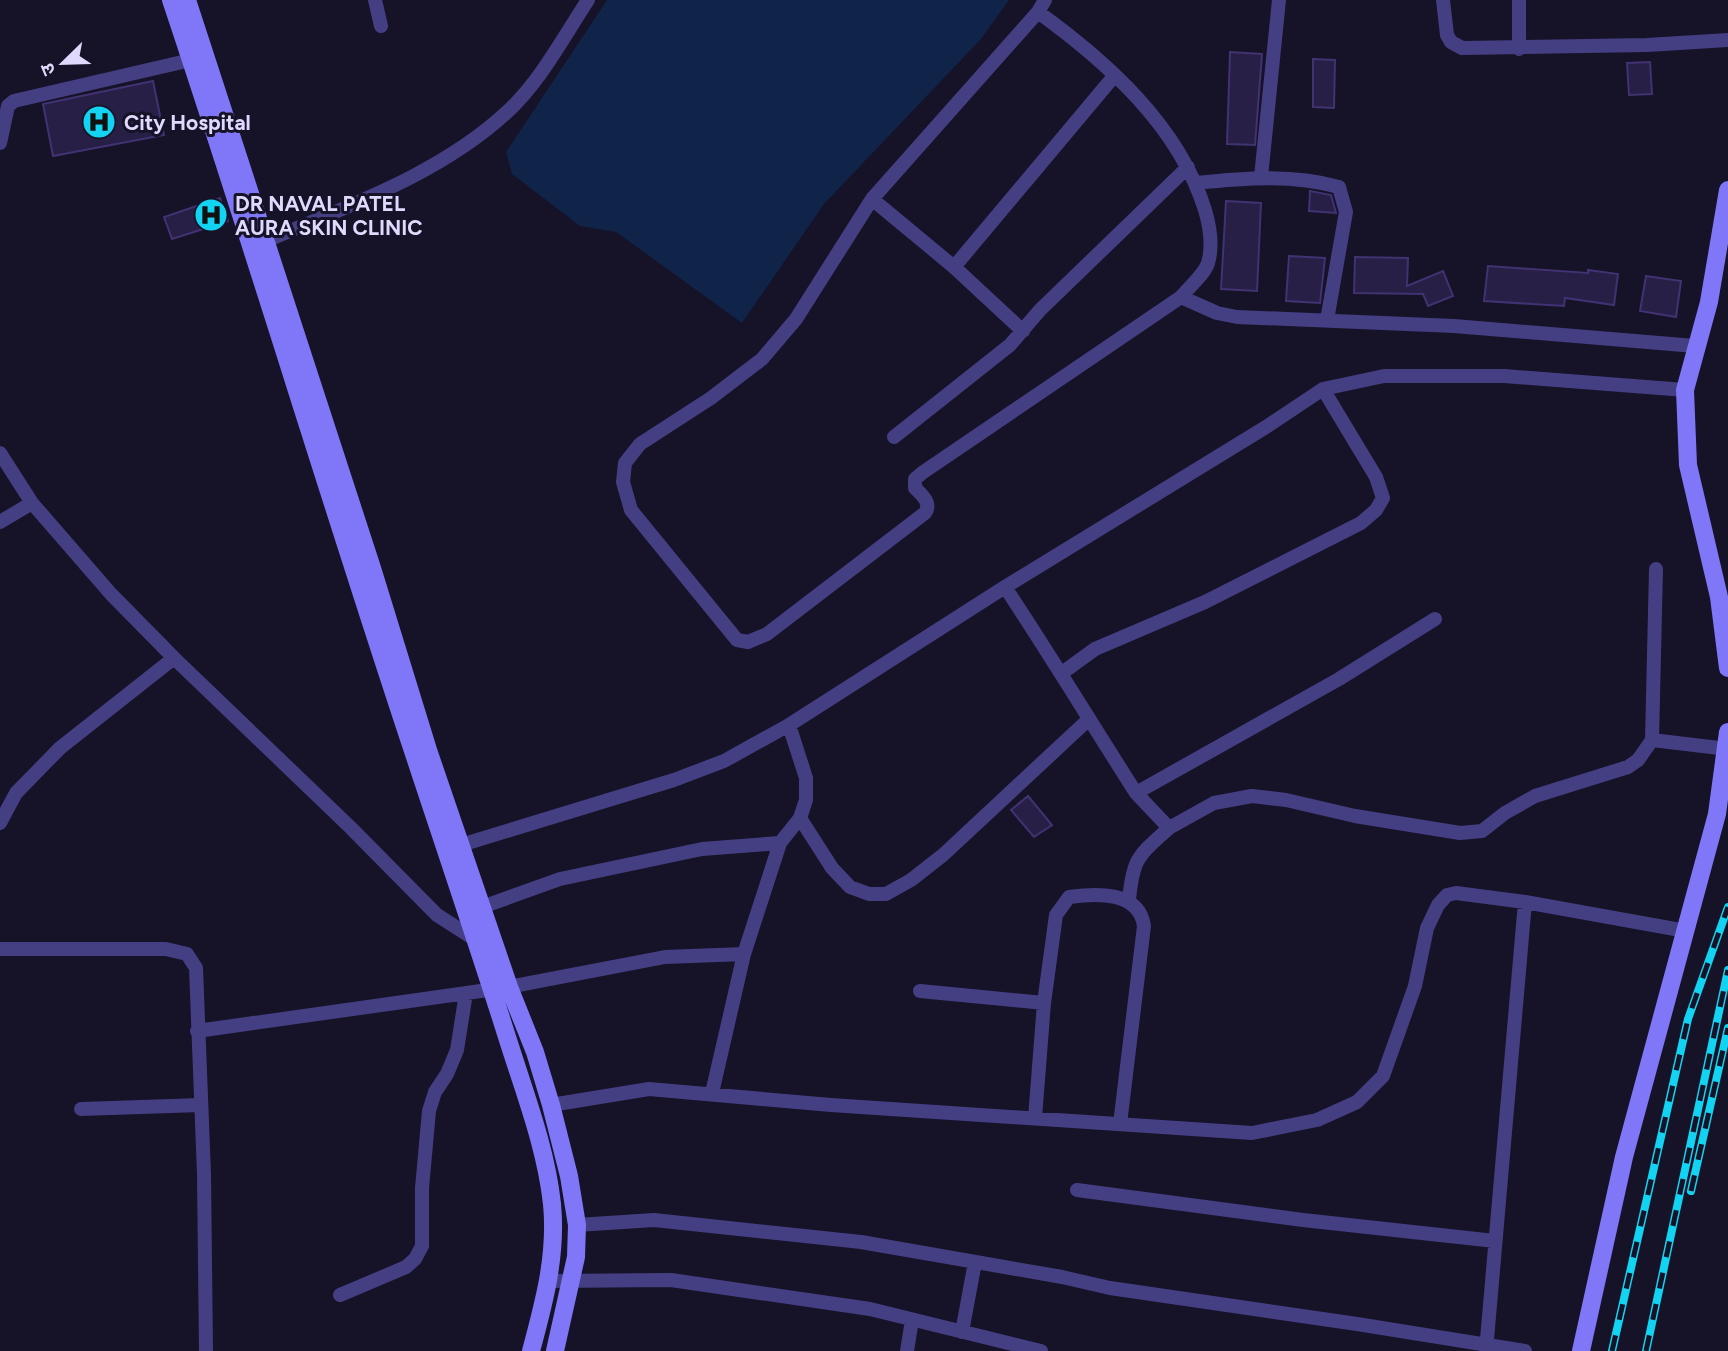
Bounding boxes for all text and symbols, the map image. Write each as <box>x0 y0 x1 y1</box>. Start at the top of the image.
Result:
north arrow <box>28 28 98 98</box>
text: उ <box>35 59 61 79</box>
hospital icon: City Hospital <box>80 103 118 141</box>
place label: City Hospital <box>124 110 251 135</box>
place label: DR NAVAL PATEL AURA SKIN CLINIC <box>235 191 423 240</box>
hospital icon: DR NAVAL PATEL AURA SKIN CLINIC <box>192 196 230 234</box>

